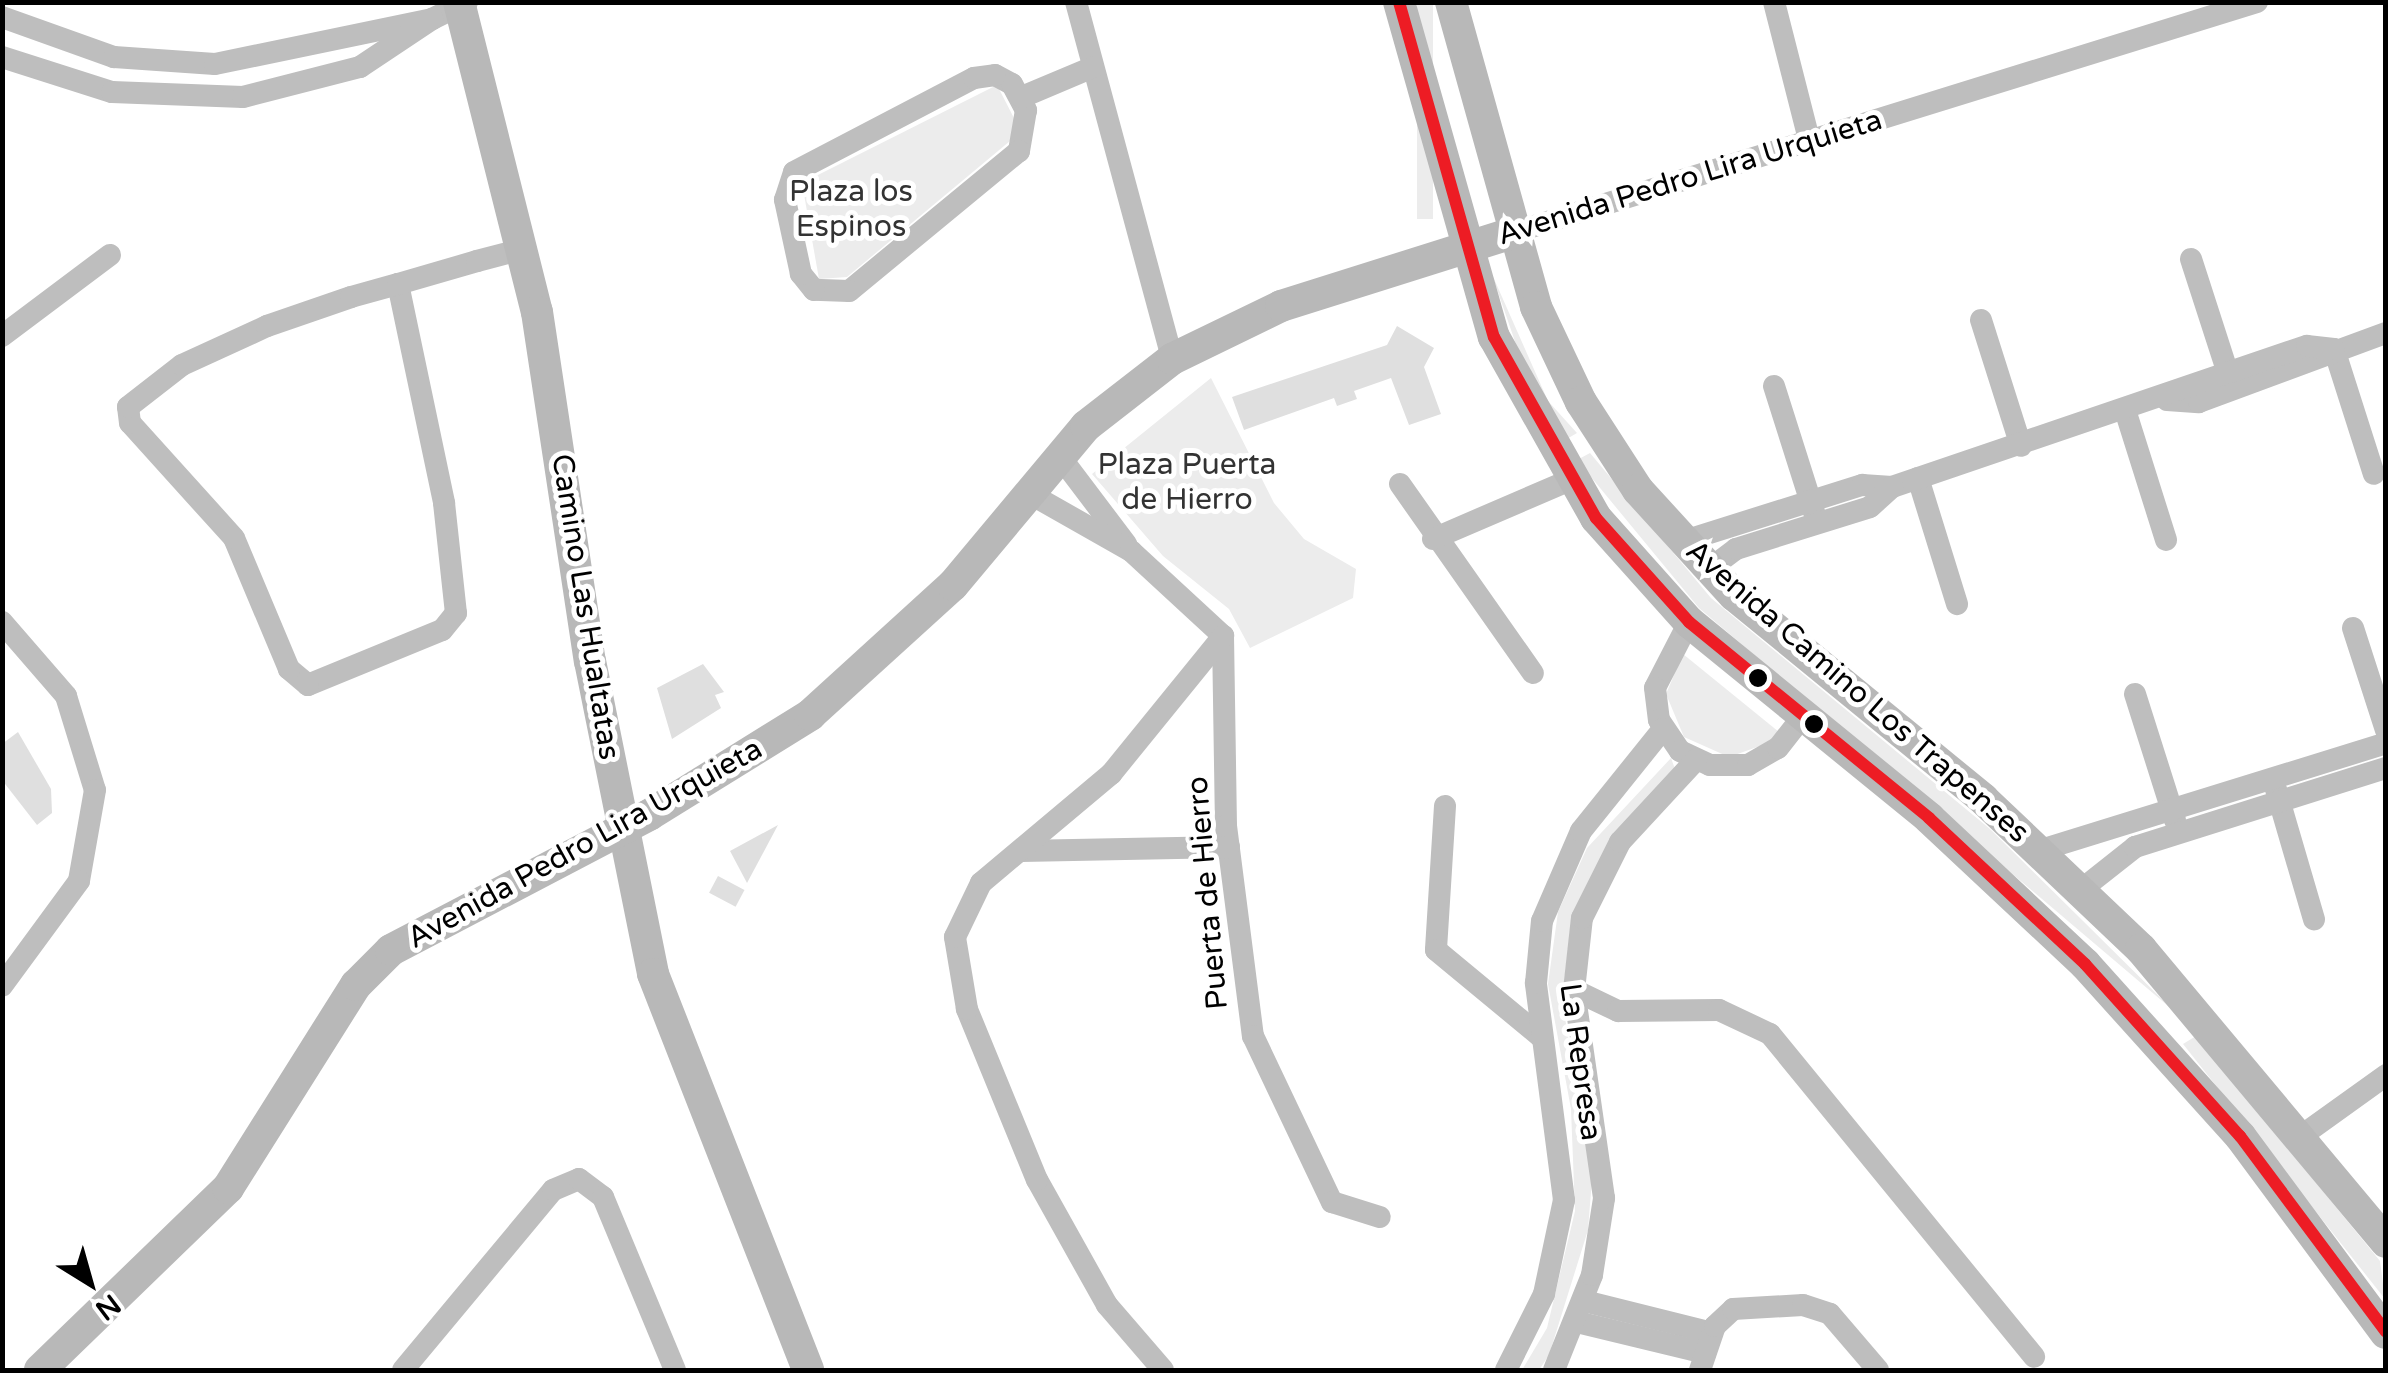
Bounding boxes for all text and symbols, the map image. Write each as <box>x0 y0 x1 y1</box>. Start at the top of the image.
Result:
street label: Avenida Pedro Lira Urquieta <box>1493 102 1887 254</box>
park label: Plaza los Espinos <box>789 174 913 244</box>
park label: Plaza Puerta de Hierro <box>1098 447 1276 518</box>
street label: Camino Las Hualtatas <box>543 452 627 762</box>
street label: Avenida Camino Los Trapenses <box>1678 533 2036 851</box>
unlabelled marker <box>1748 668 1768 688</box>
unlabelled marker <box>1804 714 1824 734</box>
street label: Avenida Pedro Lira Urquieta <box>401 731 769 957</box>
street label: Puerta de Hierro <box>1180 775 1236 1011</box>
street label: La Represa <box>1551 981 1609 1143</box>
north arrow <box>40 1233 140 1333</box>
text: N <box>89 1287 127 1327</box>

